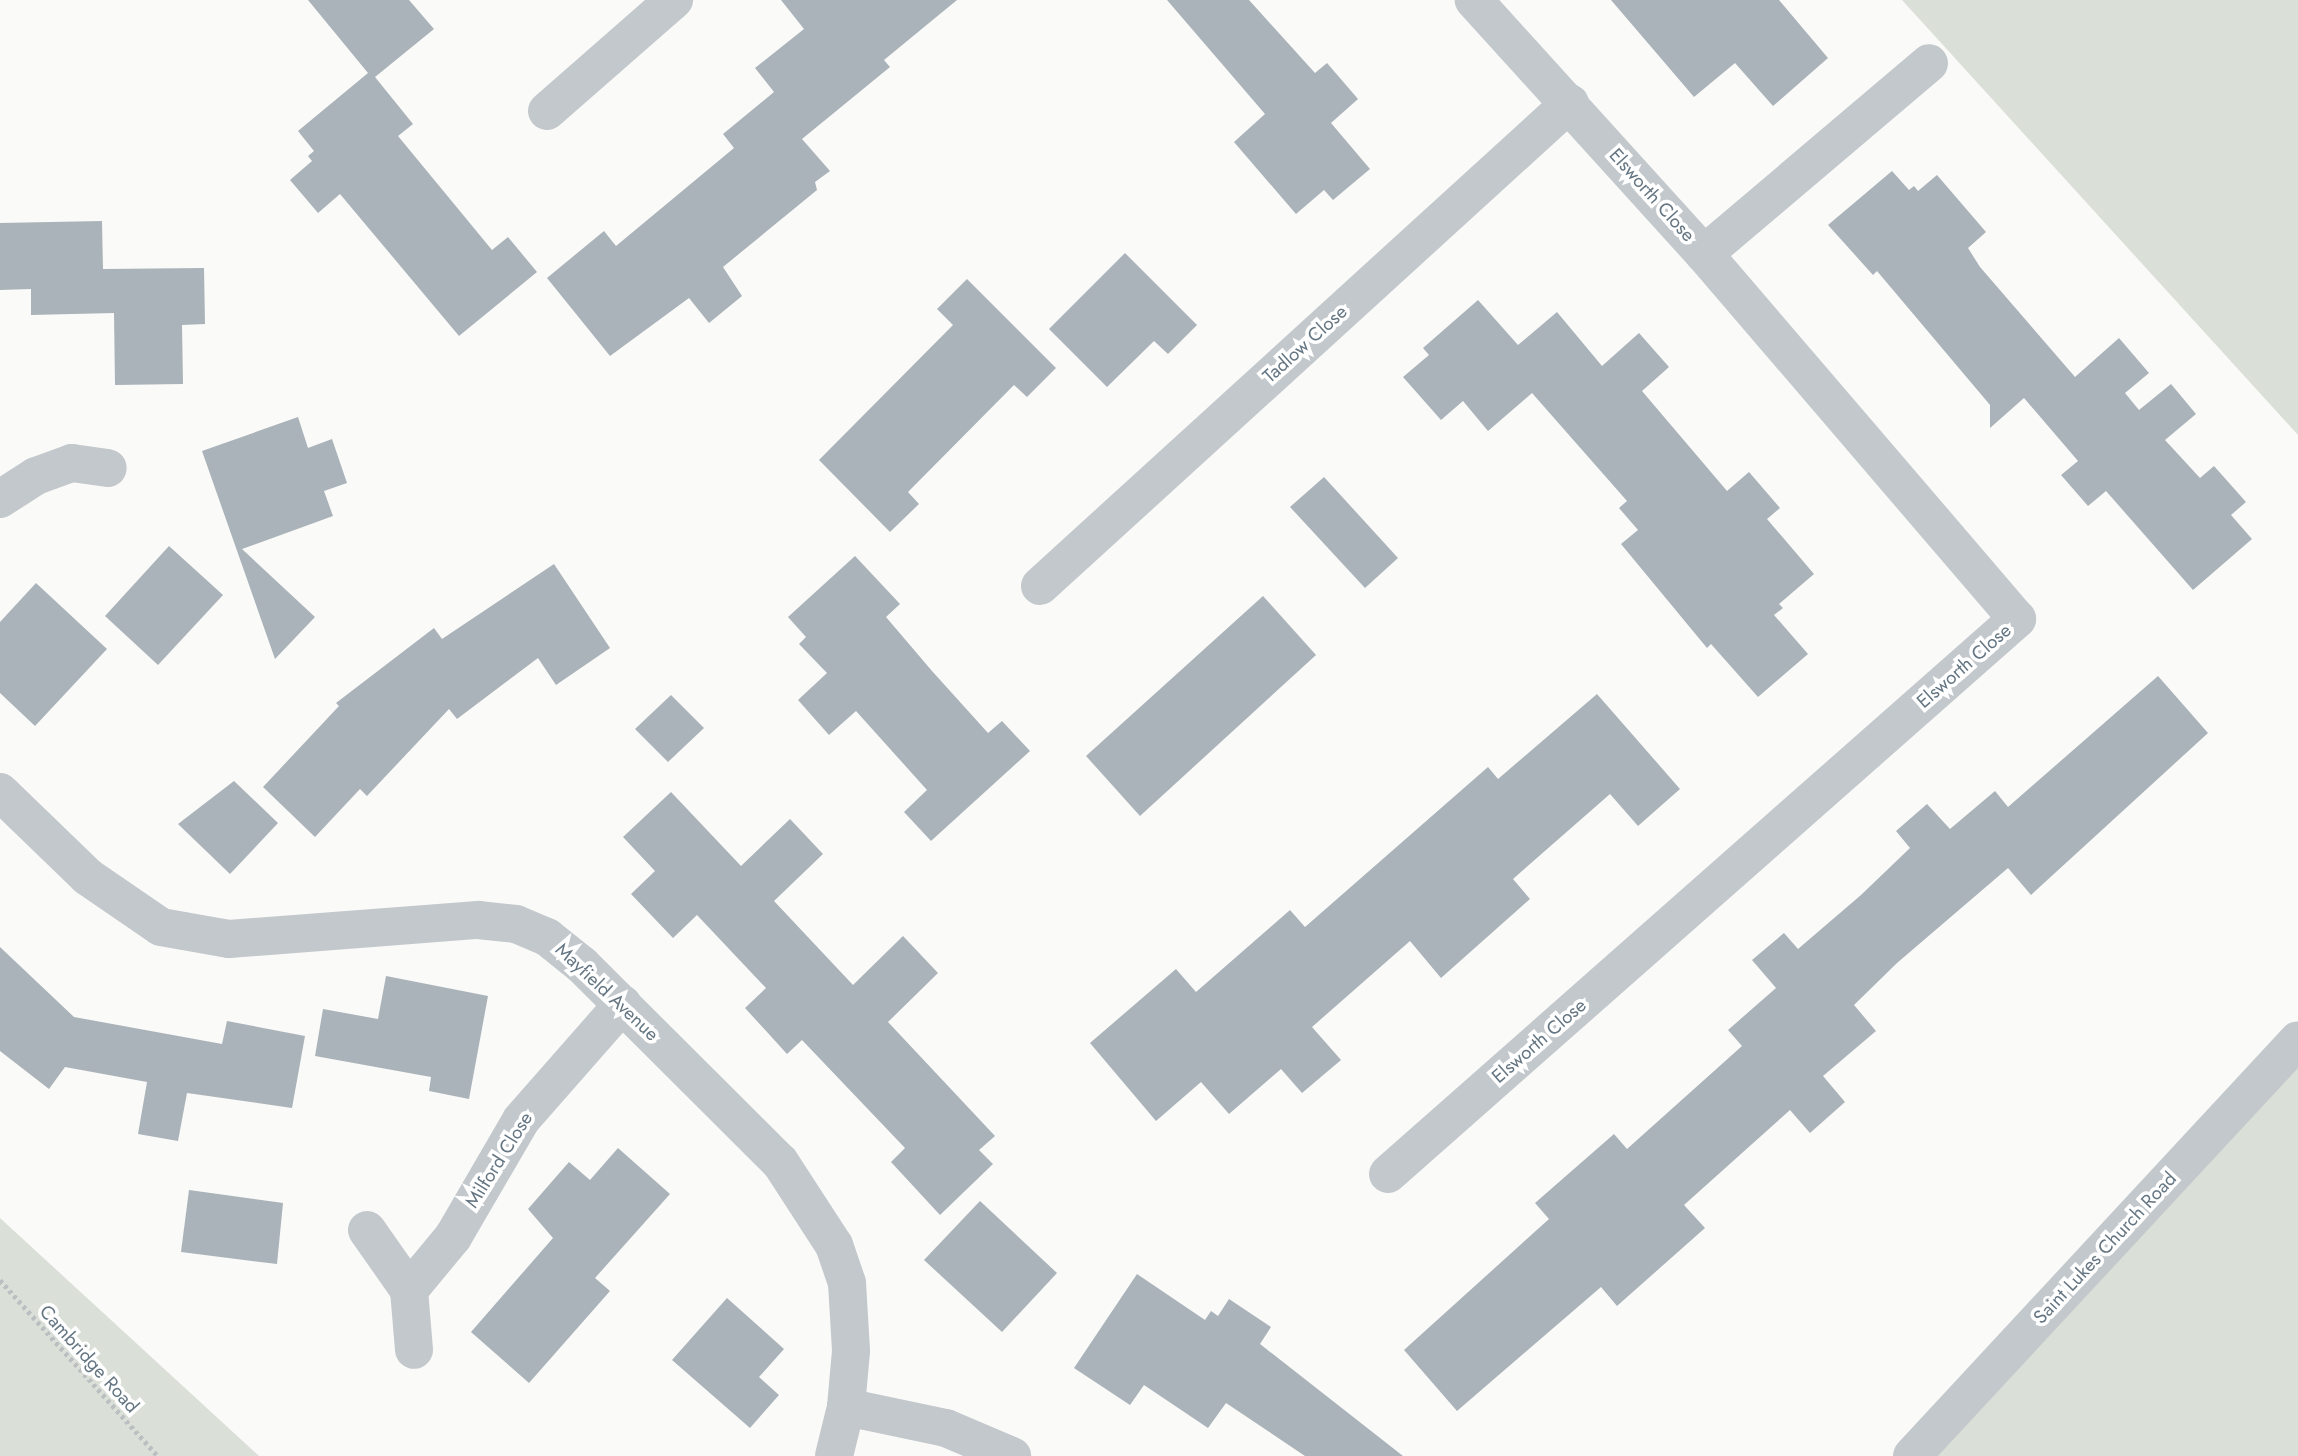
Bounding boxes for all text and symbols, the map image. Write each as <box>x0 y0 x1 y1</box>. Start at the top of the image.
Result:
street label: Elsworth Close <box>1604 144 1700 246</box>
street label: Tadlow Close <box>1258 300 1352 388</box>
street label: Elsworth Close <box>1912 619 2016 713</box>
street label: Mayfield Avenue <box>551 938 663 1046</box>
street label: Elsworth Close <box>1487 994 1591 1088</box>
street label: Milford Close <box>461 1108 537 1212</box>
street label: Saint Lukes Church Road <box>2029 1167 2181 1329</box>
street label: Cambridge Road <box>35 1300 143 1418</box>

